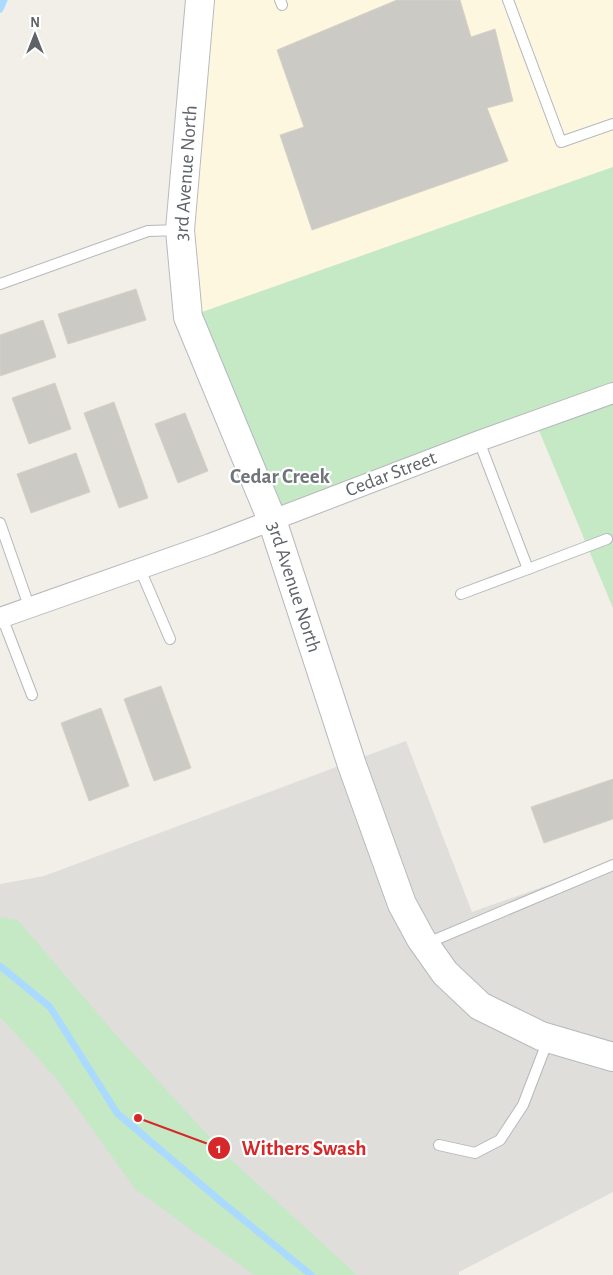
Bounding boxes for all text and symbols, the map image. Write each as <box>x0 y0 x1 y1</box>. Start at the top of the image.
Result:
north arrow <box>10 10 60 60</box>
text: N <box>30 16 40 30</box>
street label: 3rd Avenue North <box>171 104 201 242</box>
street label: Cedar Street <box>343 447 440 500</box>
district label: Cedar Creek <box>230 466 331 487</box>
street label: 3rd Avenue North <box>263 519 325 655</box>
callout: Withers Swash <box>206 1130 376 1166</box>
text: Withers Swash <box>242 1138 366 1159</box>
text: 1 <box>216 1141 222 1156</box>

